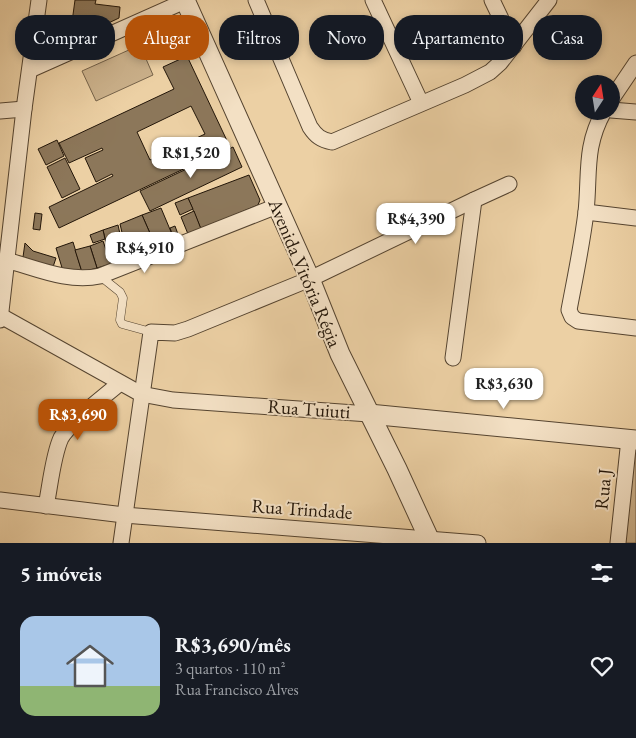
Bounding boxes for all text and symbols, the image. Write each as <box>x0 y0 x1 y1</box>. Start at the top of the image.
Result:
chip: Comprar <box>15 15 115 60</box>
chip: Alugar <box>125 15 209 60</box>
chip: Filtros <box>219 15 299 60</box>
chip: Novo <box>309 15 384 60</box>
chip: Apartamento <box>394 15 523 60</box>
chip: Casa <box>533 15 602 60</box>
north arrow <box>575 75 620 120</box>
map controls <box>575 75 620 120</box>
pin: R$1,520 <box>145 136 237 179</box>
text: R$1,520 <box>162 142 220 163</box>
street label: Avenida Vitória Régia <box>262 194 348 351</box>
pin: R$4,390 <box>370 202 462 245</box>
text: R$4,390 <box>387 208 445 229</box>
pin: R$4,910 <box>99 232 191 274</box>
text: R$4,910 <box>116 237 174 258</box>
pin: R$3,630 <box>458 368 550 410</box>
text: R$3,630 <box>475 373 533 394</box>
street label: Rua Tuiuti <box>267 394 352 424</box>
pin: R$3,690 <box>32 398 124 441</box>
text: R$3,690 <box>49 404 107 425</box>
street label: Rua J <box>588 467 618 511</box>
street label: Rua Trindade <box>251 493 353 525</box>
icon: filters <box>588 559 616 587</box>
text: 5 imóveis <box>20 560 102 587</box>
text: R$3,690/mês <box>175 631 291 658</box>
icon: home <box>60 636 120 696</box>
icon: heart <box>588 652 616 680</box>
text: 3 quartos · 110 m² <box>175 658 286 679</box>
text: Rua Francisco Alves <box>175 679 299 700</box>

